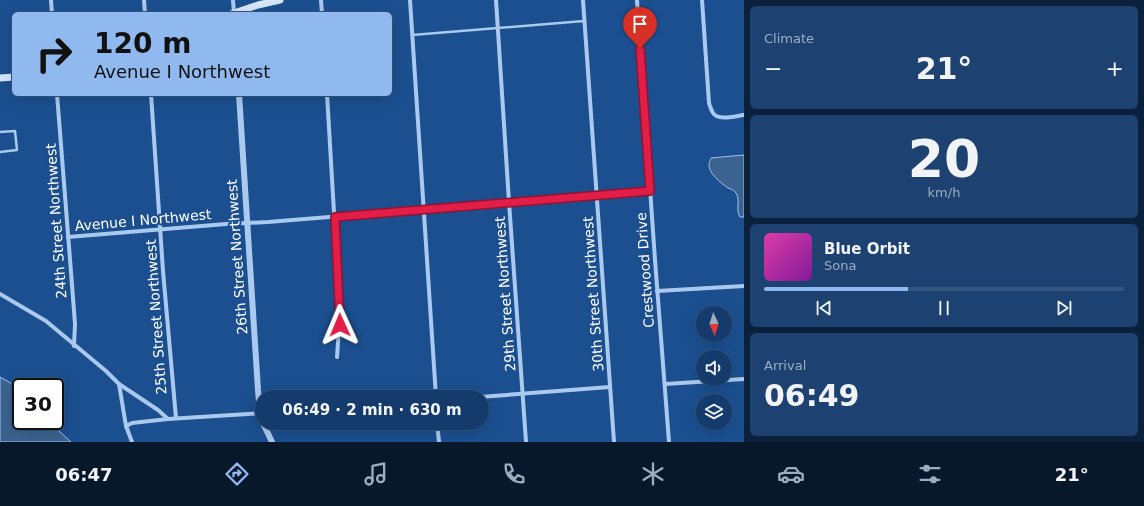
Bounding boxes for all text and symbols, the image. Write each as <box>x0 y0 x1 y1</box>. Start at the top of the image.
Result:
pin <box>623 7.0 657 48</box>
icon: arrive <box>629 13 651 35</box>
text: 120 m <box>94 27 191 60</box>
icon: right <box>28 28 80 80</box>
text: Climate <box>764 31 814 46</box>
text: 21° <box>916 51 972 86</box>
text: − <box>764 56 782 81</box>
text: + <box>1106 56 1124 81</box>
text: Avenue I Northwest <box>94 61 270 82</box>
text: 20 <box>908 129 980 189</box>
street label: 24th Street Northwest <box>43 142 69 299</box>
street label: 26th Street Northwest <box>224 178 250 335</box>
text: km/h <box>928 185 960 200</box>
street label: Avenue I Northwest <box>74 206 212 234</box>
street label: Crestwood Drive <box>633 212 657 328</box>
street label: 29th Street Northwest <box>492 215 518 372</box>
street label: 30th Street Northwest <box>580 215 606 372</box>
street label: 25th Street Northwest <box>143 238 169 395</box>
text: Blue Orbit <box>824 240 910 258</box>
text: Sona <box>824 258 856 273</box>
icon: previous <box>813 297 835 319</box>
icon: pause <box>933 297 955 319</box>
icon: next <box>1053 297 1075 319</box>
position arrow <box>319 304 361 346</box>
north arrow <box>696 306 732 342</box>
map controls <box>696 306 732 430</box>
button: sound <box>696 350 732 386</box>
text: Arrival <box>764 358 806 373</box>
speed limit sign: 30 <box>12 378 64 430</box>
text: 06:49 <box>764 378 860 413</box>
button: layers <box>696 394 732 430</box>
text: 06:49 · 2 min · 630 m <box>282 401 462 419</box>
icon: directions <box>223 460 251 488</box>
icon: music <box>362 460 390 488</box>
icon: phone <box>500 460 528 488</box>
icon: climate <box>639 460 667 488</box>
icon: car <box>777 460 805 488</box>
icon: filters <box>916 460 944 488</box>
text: 06:47 <box>55 464 113 485</box>
text: 21° <box>1055 464 1089 485</box>

